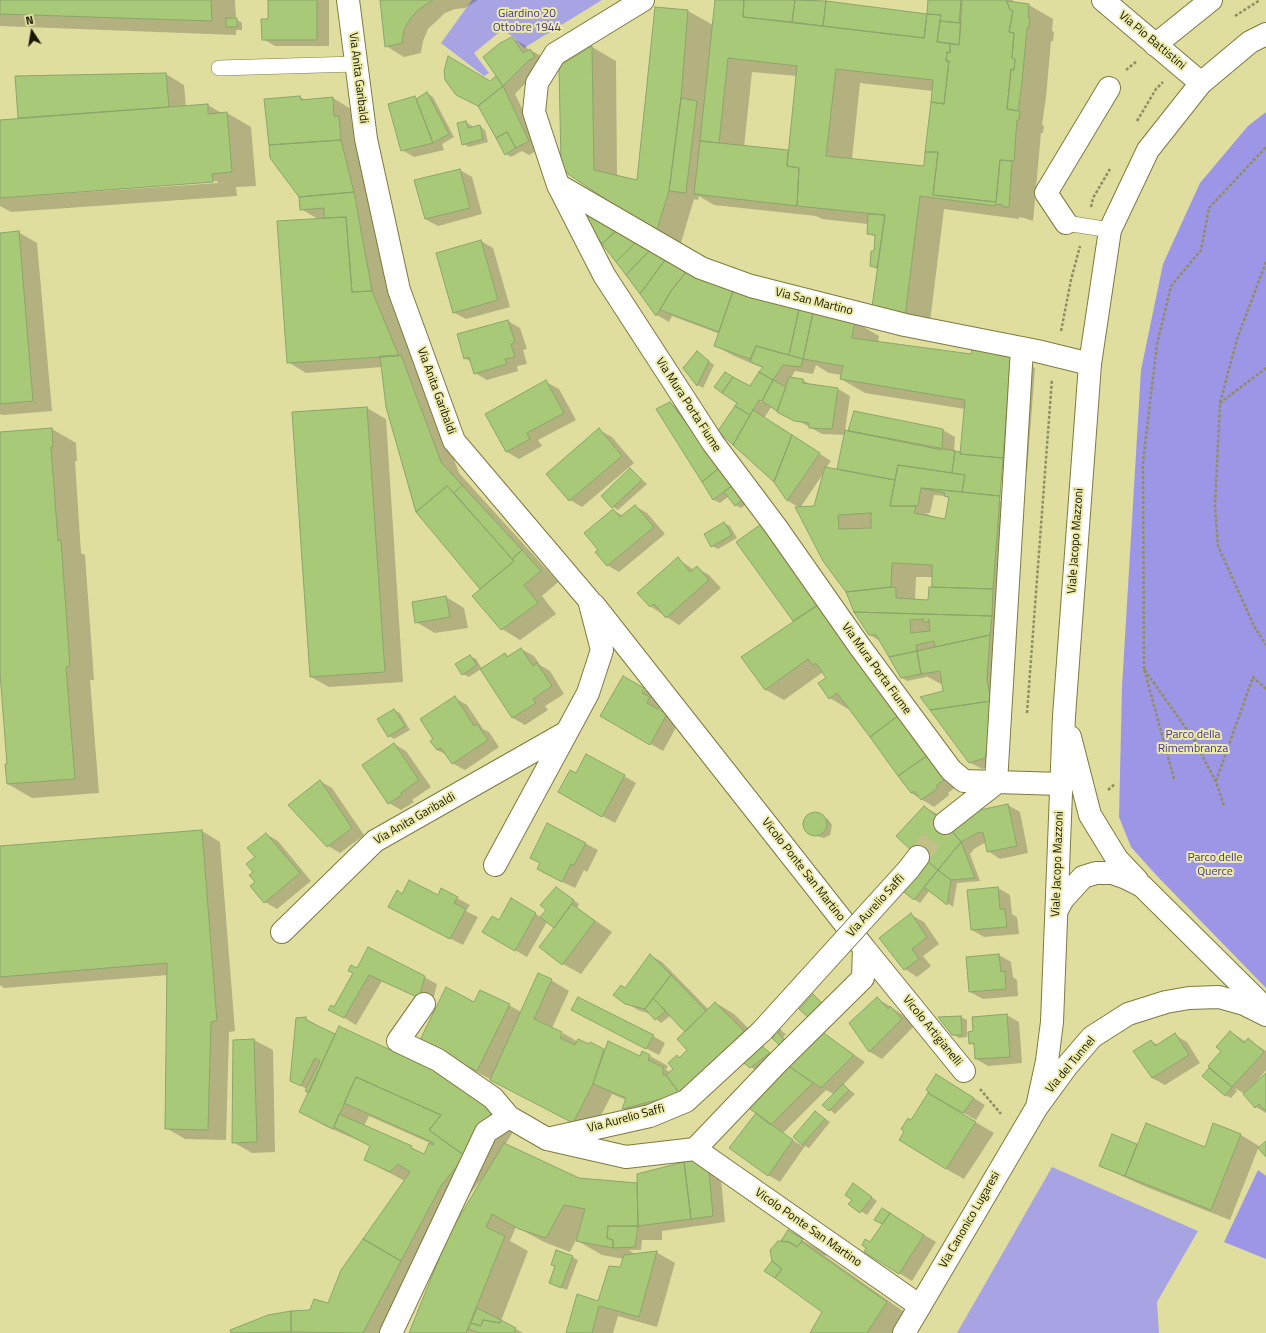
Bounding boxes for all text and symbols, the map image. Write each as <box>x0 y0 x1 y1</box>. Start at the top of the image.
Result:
park label: Giardino 20 Ottobre 1944 <box>493 7 561 35</box>
street label: Via Pio Battistini <box>1116 9 1188 73</box>
north arrow <box>12 12 52 52</box>
text: N <box>24 12 35 29</box>
street label: Via Anita Garibaldi <box>345 32 371 124</box>
street label: Via San Martino <box>774 285 854 319</box>
street label: Via Anita Garibaldi <box>414 345 458 437</box>
street label: Via Mura Porta Fiume <box>652 355 724 455</box>
street label: Viale Jacopo Mazzoni <box>1065 488 1087 594</box>
street label: Via Mura Porta Fiume <box>838 621 914 717</box>
park label: Parco della Rimembranza <box>1158 728 1228 756</box>
street label: Via Anita Garibaldi <box>372 790 458 848</box>
street label: Viale Jacopo Mazzoni <box>1049 811 1067 917</box>
street label: Vicolo Ponte San Martino <box>758 816 848 924</box>
park label: Parco delle Querce <box>1187 851 1243 879</box>
street label: Via Aurelio Saffi <box>844 872 908 940</box>
street label: Vicolo Artigianelli <box>899 993 965 1069</box>
street label: Via del Tunnel <box>1043 1034 1099 1096</box>
street label: Via Aurelio Saffi <box>586 1102 666 1136</box>
street label: Via Canonico Lugaresi <box>936 1169 1004 1271</box>
street label: Vicolo Ponte San Martino <box>752 1186 864 1270</box>

